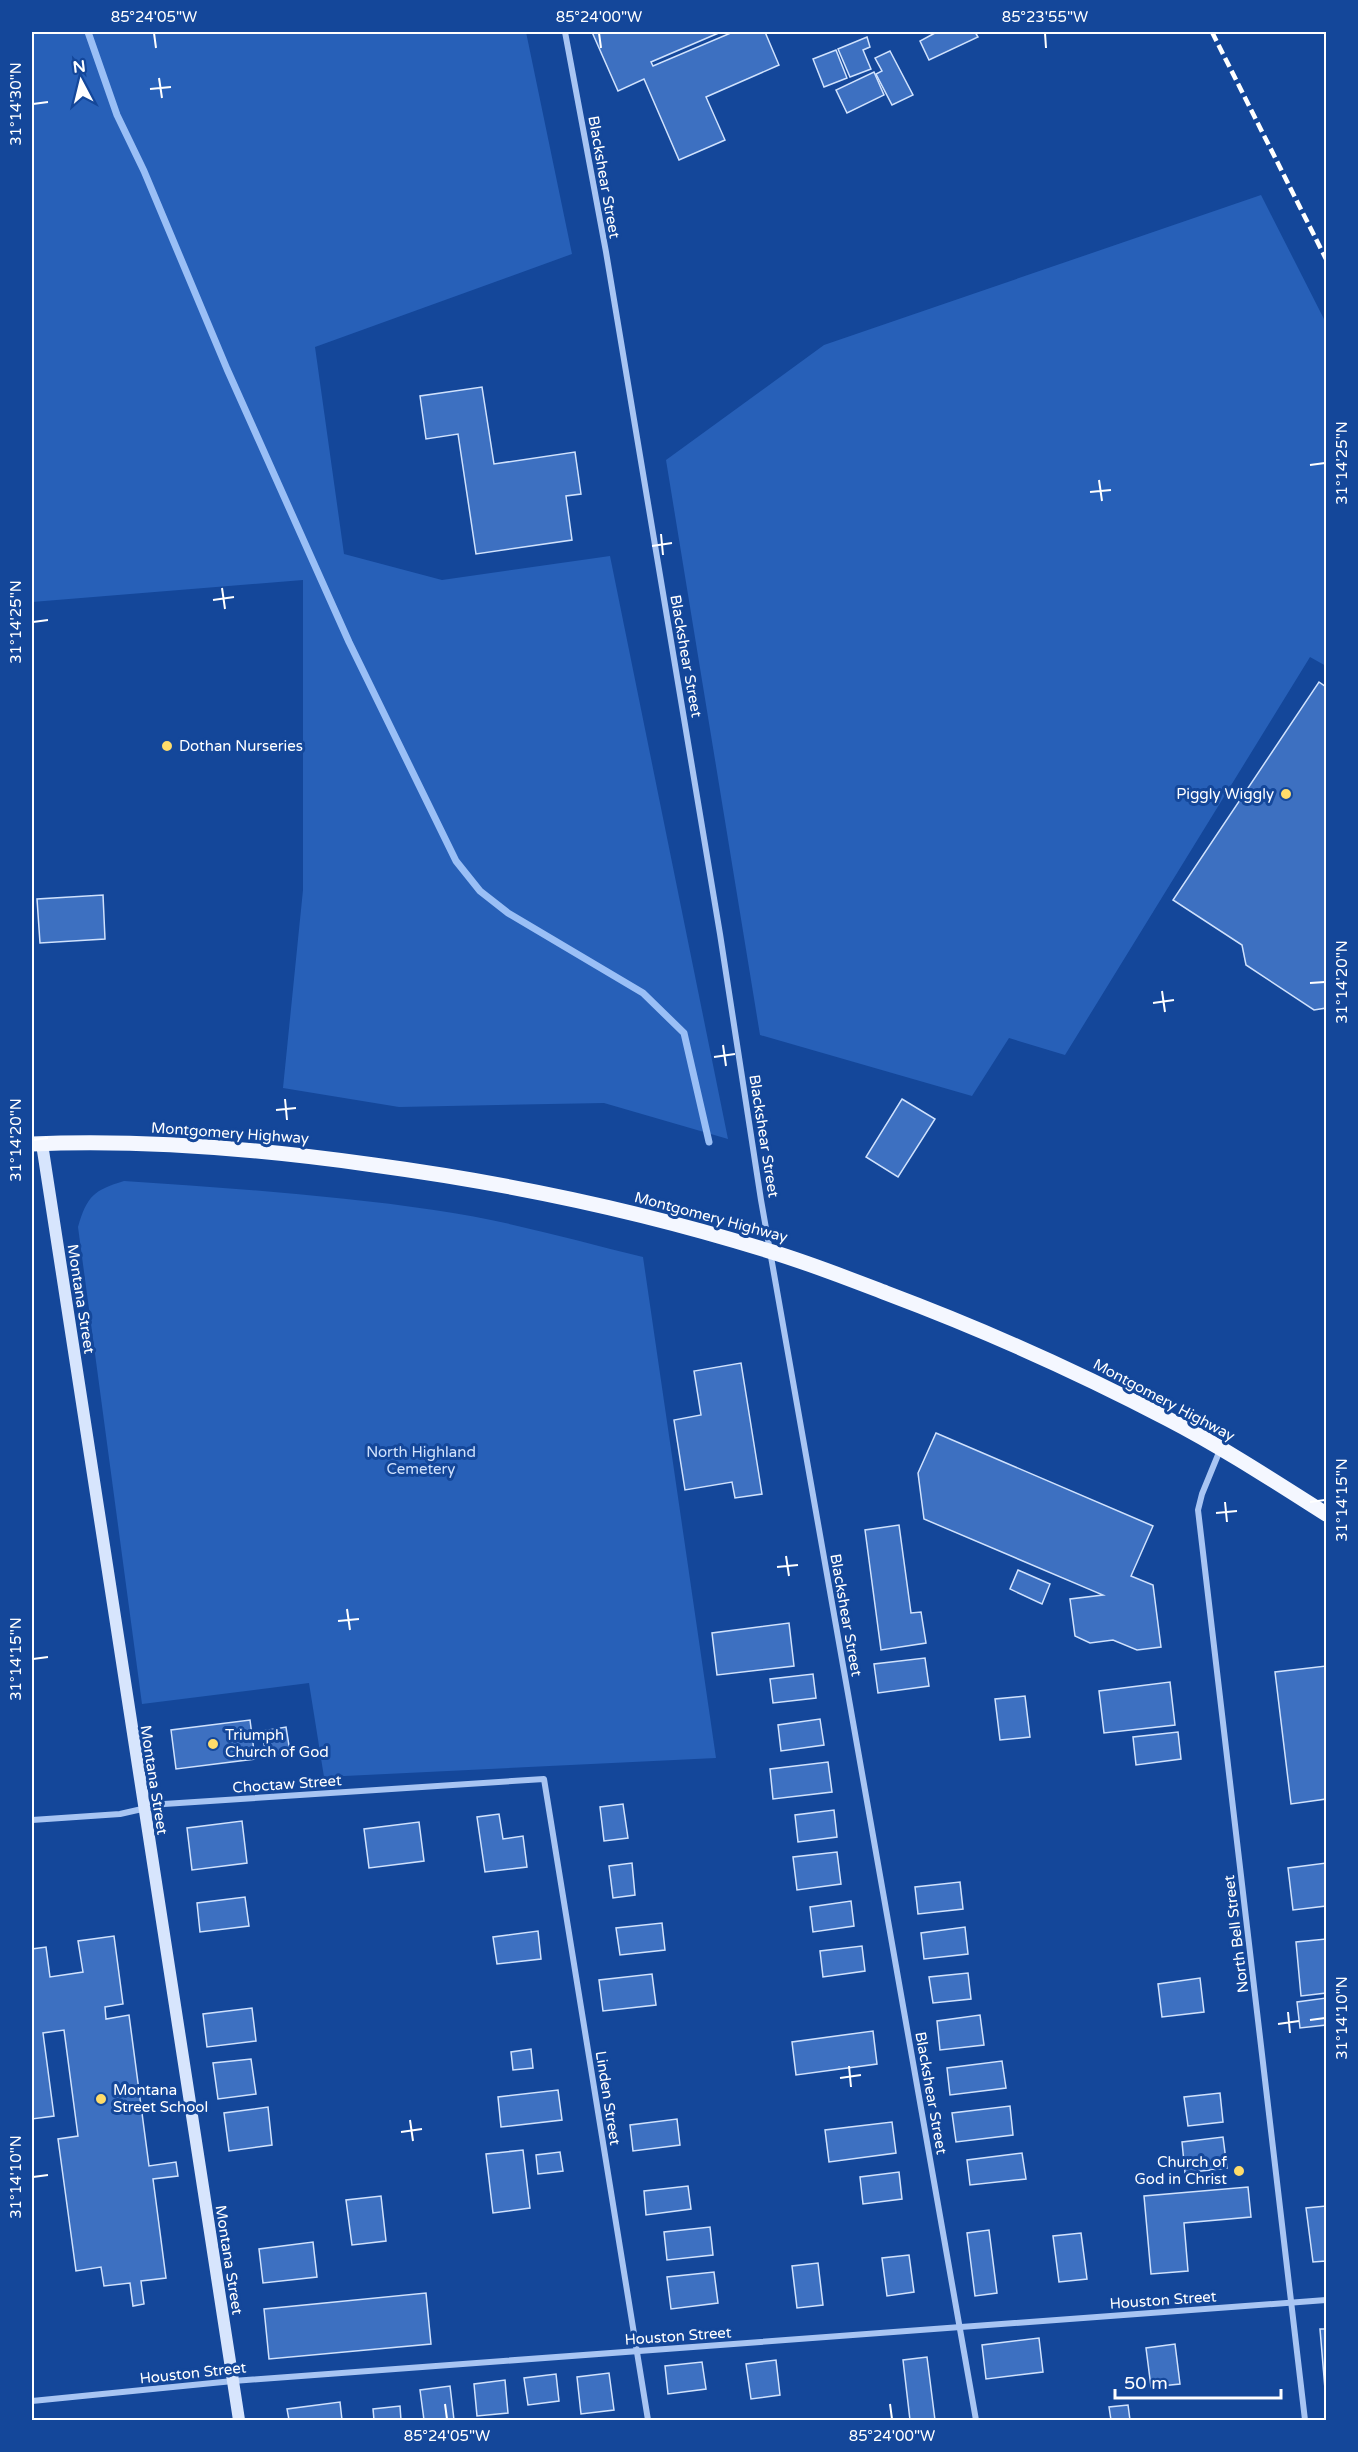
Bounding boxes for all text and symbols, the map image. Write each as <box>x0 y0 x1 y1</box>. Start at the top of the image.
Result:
text: 85°24'05"W <box>111 8 197 26</box>
text: 85°24'00"W <box>556 8 642 26</box>
text: 85°23'55"W <box>1002 8 1088 26</box>
north arrow <box>51 51 111 111</box>
text: N <box>72 56 87 78</box>
text: 31°14'30"N <box>7 62 25 146</box>
street label: Blackshear Street <box>584 114 624 240</box>
text: 31°14'25"N <box>1333 421 1351 505</box>
text: 31°14'25"N <box>7 580 25 664</box>
street label: Blackshear Street <box>666 593 706 719</box>
place label: Dothan Nurseries <box>179 737 303 755</box>
marker: Dothan Nurseries <box>160 739 174 753</box>
place label: Piggly Wiggly <box>1176 785 1274 803</box>
marker: Piggly Wiggly <box>1279 787 1293 801</box>
text: 31°14'20"N <box>1333 940 1351 1024</box>
street label: Blackshear Street <box>745 1073 783 1199</box>
text: 31°14'20"N <box>7 1098 25 1182</box>
street label: Montgomery Highway <box>151 1119 309 1147</box>
street label: Montgomery Highway <box>632 1188 790 1246</box>
street label: Montana Street <box>63 1243 99 1355</box>
street label: Montgomery Highway <box>1090 1355 1238 1445</box>
park label: North Highland Cemetery <box>366 1443 476 1478</box>
text: 31°14'15"N <box>1333 1458 1351 1542</box>
street label: Blackshear Street <box>826 1552 866 1678</box>
text: 31°14'15"N <box>7 1617 25 1701</box>
street label: Montana Street <box>136 1724 172 1836</box>
place label: Triumph Church of God <box>225 1726 329 1761</box>
marker: Triumph Church of God <box>206 1737 220 1751</box>
street label: Choctaw Street <box>232 1771 342 1797</box>
street label: North Bell Street <box>1220 1874 1252 1994</box>
text: 31°14'10"N <box>1333 1976 1351 2060</box>
street label: Blackshear Street <box>911 2030 951 2156</box>
street label: Linden Street <box>592 2049 624 2147</box>
place label: Montana Street School <box>113 2081 208 2116</box>
marker: Montana Street School <box>94 2092 108 2106</box>
text: 31°14'10"N <box>7 2135 25 2219</box>
place label: Church of God in Christ <box>1134 2153 1227 2188</box>
marker: Church of God in Christ <box>1232 2164 1246 2178</box>
street label: Montana Street <box>211 2204 247 2316</box>
street label: Houston Street <box>1109 2287 1217 2313</box>
street label: Houston Street <box>624 2323 732 2349</box>
street label: Houston Street <box>139 2358 247 2388</box>
scale bar <box>1115 2362 1282 2400</box>
text: 50 m <box>1124 2372 1168 2394</box>
text: 85°24'05"W <box>404 2427 490 2445</box>
text: 85°24'00"W <box>849 2427 935 2445</box>

